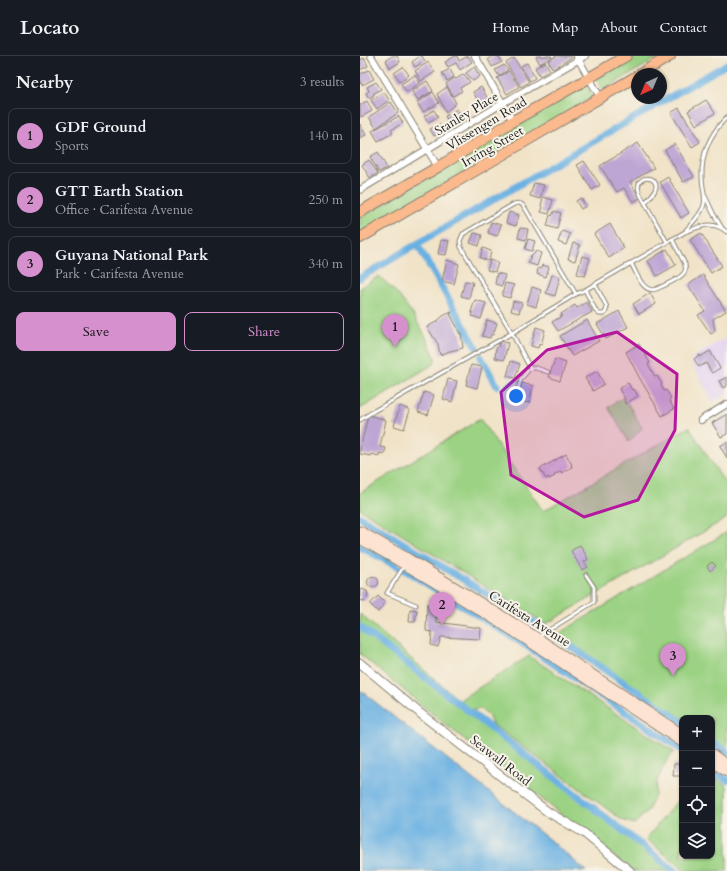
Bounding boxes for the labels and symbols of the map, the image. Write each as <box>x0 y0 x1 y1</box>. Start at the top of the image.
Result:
north arrow <box>631 68 667 104</box>
street label: Stanley Place <box>431 88 502 140</box>
street label: Vlissengen Road <box>443 93 530 155</box>
street label: Irving Street <box>458 122 527 172</box>
pin: 1 <box>382 314 408 347</box>
your location <box>506 386 526 406</box>
street label: Carifesta Avenue <box>485 586 574 651</box>
pin: 2 <box>429 592 455 625</box>
pin: 3 <box>660 643 686 676</box>
street label: Seawall Road <box>466 731 535 790</box>

